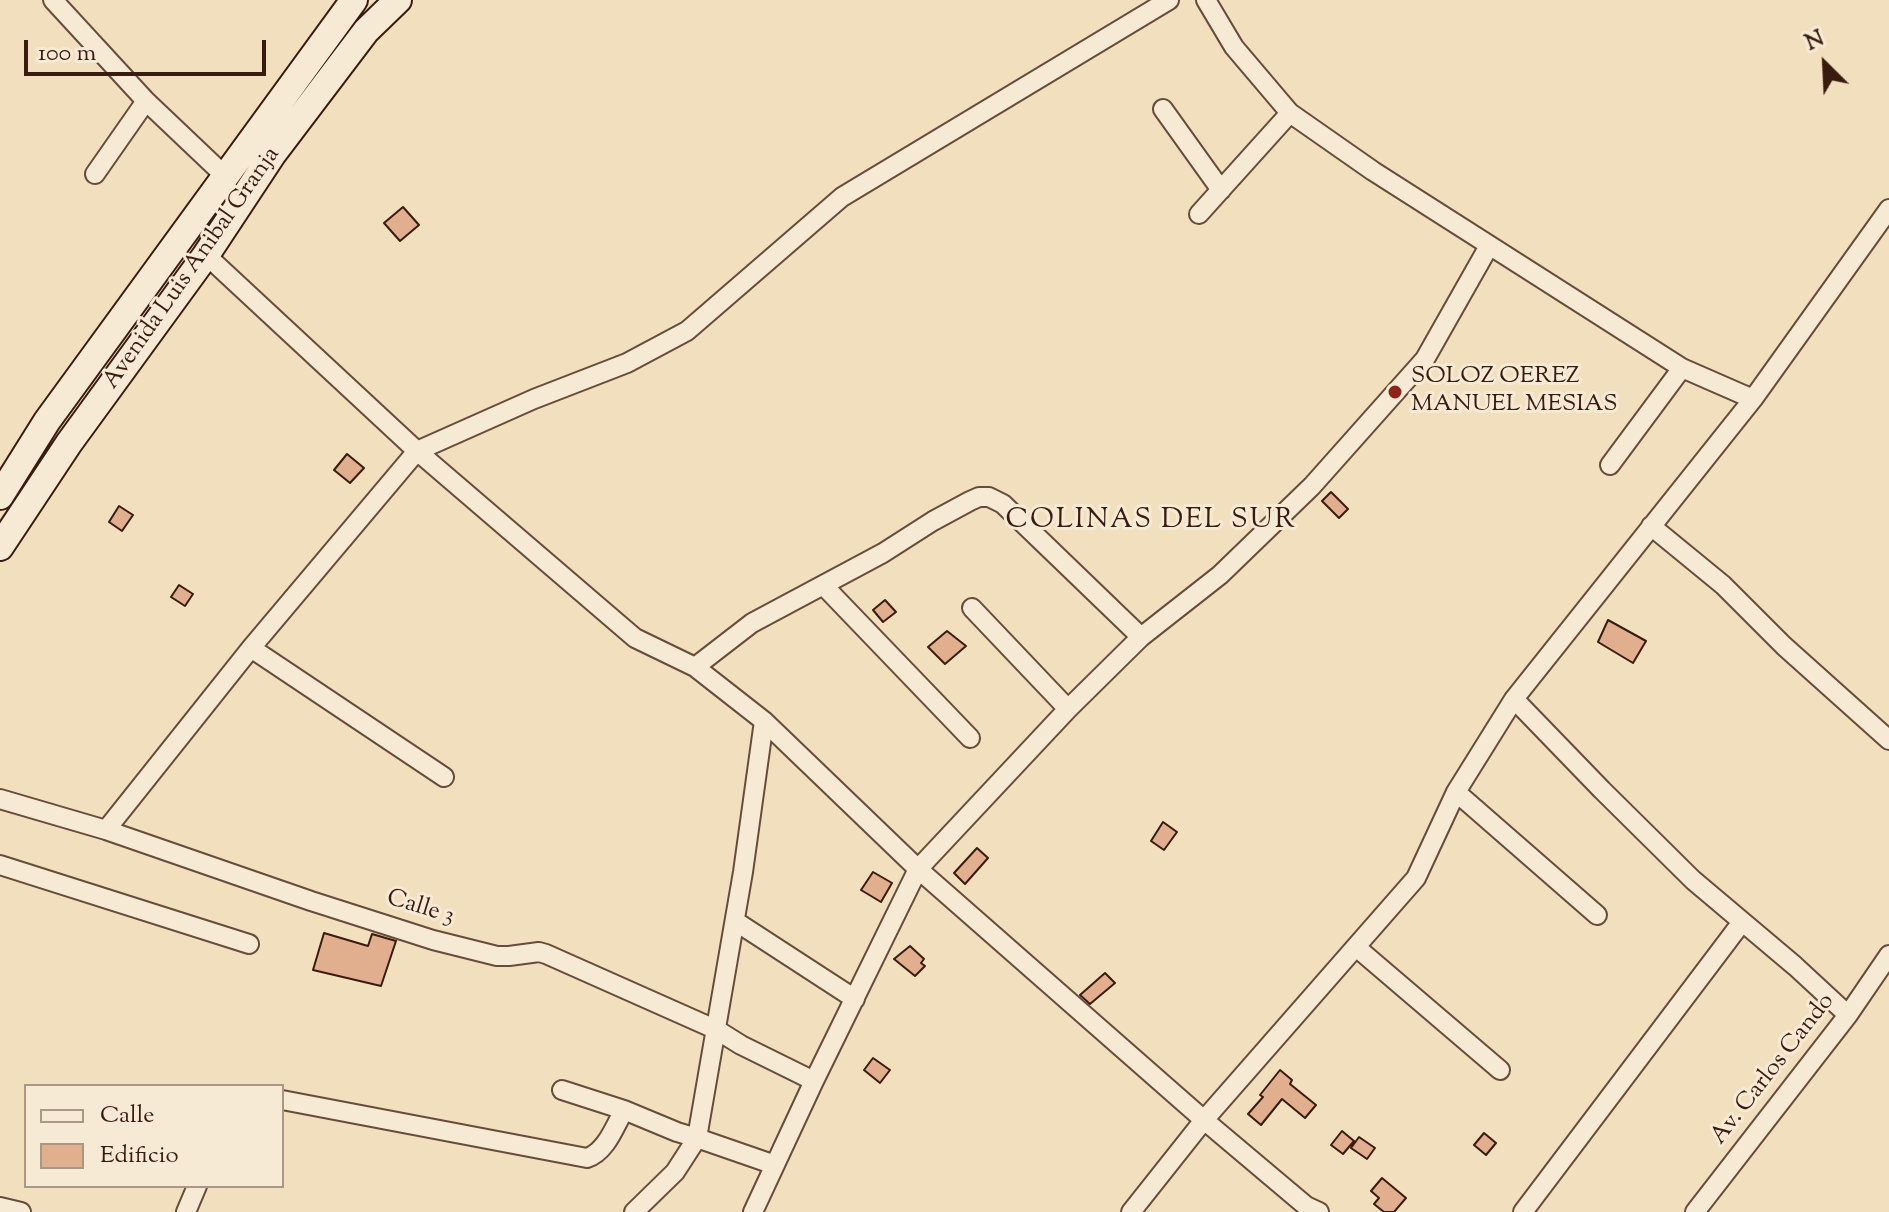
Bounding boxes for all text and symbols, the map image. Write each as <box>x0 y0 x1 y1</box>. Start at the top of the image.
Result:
scale bar <box>28 24 270 74</box>
north arrow <box>1785 24 1865 104</box>
text: N <box>1801 24 1830 60</box>
text: 100 m <box>38 37 96 71</box>
street label: Avenida Luis Anibal Granja <box>98 142 288 396</box>
place label: SOLOZ OEREZ MANUEL MESIAS <box>1411 364 1617 420</box>
marker: SOLOZ OEREZ MANUEL MESIAS <box>1386 383 1404 401</box>
district label: COLINAS DEL SUR <box>1005 505 1297 539</box>
street label: Calle 3 <box>383 885 457 933</box>
street label: Av. Carlos Cando <box>1706 989 1842 1151</box>
legend <box>24 1084 284 1188</box>
text: Calle <box>100 1099 154 1133</box>
text: Edificio <box>100 1139 179 1173</box>

